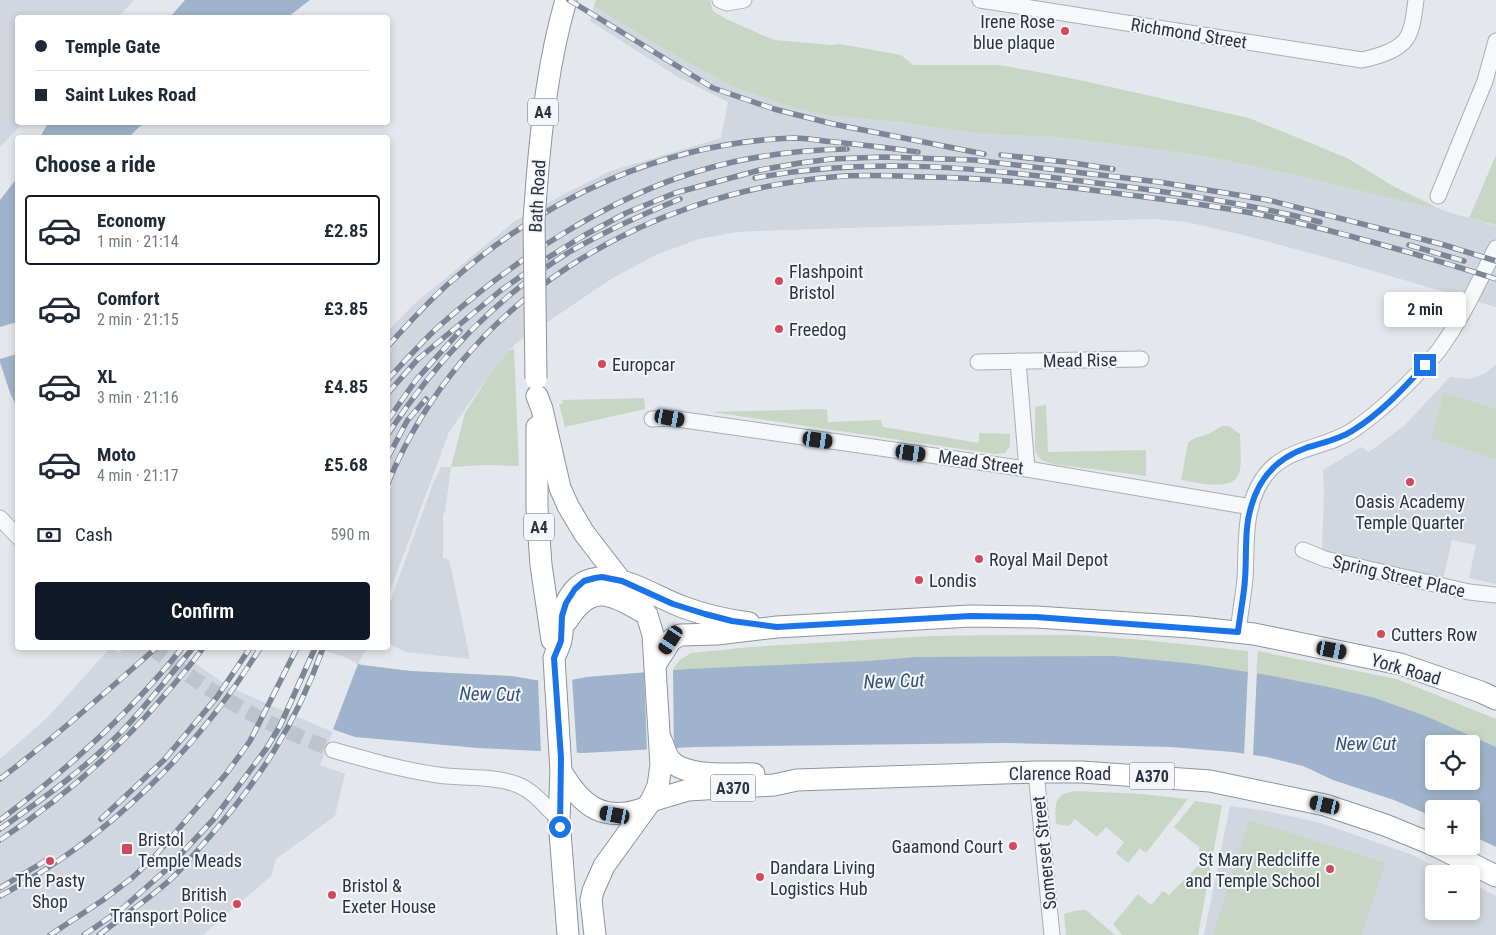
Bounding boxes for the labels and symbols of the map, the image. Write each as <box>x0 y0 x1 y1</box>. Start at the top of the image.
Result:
place label: Irene Rose blue plaque <box>973 11 1055 53</box>
street label: Richmond Street <box>1129 13 1249 53</box>
marker: Irene Rose blue plaque <box>1059 25 1071 37</box>
road number: A4 <box>528 98 558 125</box>
street label: Bath Road <box>525 159 549 233</box>
place label: Flashpoint Bristol <box>789 261 863 303</box>
marker: Flashpoint Bristol <box>773 275 785 287</box>
callout: 2 min <box>1384 292 1466 328</box>
place label: Freedog <box>789 319 846 340</box>
marker: Freedog <box>773 323 785 335</box>
street label: Mead Rise <box>1043 349 1117 371</box>
place label: Europcar <box>612 354 676 375</box>
route end <box>1414 354 1436 376</box>
marker: Europcar <box>596 358 608 370</box>
car <box>653 408 686 428</box>
car <box>802 430 833 450</box>
car <box>895 443 926 463</box>
street label: Mead Street <box>937 446 1025 478</box>
marker: Oasis Academy Temple Quarter <box>1404 476 1416 488</box>
place label: Oasis Academy Temple Quarter <box>1355 491 1465 533</box>
road number: A4 <box>524 514 554 540</box>
place label: Royal Mail Depot <box>989 549 1108 570</box>
street label: Spring Street Place <box>1331 551 1467 601</box>
marker: Royal Mail Depot <box>973 553 985 565</box>
place label: Londis <box>929 570 977 591</box>
marker: Londis <box>913 574 925 586</box>
car <box>656 623 685 657</box>
place label: Cutters Row <box>1391 624 1477 645</box>
marker: Cutters Row <box>1375 628 1387 640</box>
car <box>1315 640 1348 660</box>
street label: York Road <box>1369 649 1443 689</box>
water label: New Cut <box>863 668 926 694</box>
water label: New Cut <box>459 682 521 706</box>
water label: New Cut <box>1335 732 1397 755</box>
road number: A370 <box>1130 762 1174 789</box>
street label: Clarence Road <box>1009 763 1111 784</box>
road number: A370 <box>710 774 756 801</box>
car <box>1308 794 1341 816</box>
street label: Somerset Street <box>1028 795 1060 911</box>
car <box>598 805 631 825</box>
route start <box>549 816 571 838</box>
place label: Bristol Temple Meads <box>138 829 242 871</box>
place label: Gaamond Court <box>892 836 1003 857</box>
marker: Gaamond Court <box>1007 840 1019 852</box>
marker: Bristol Temple Meads <box>120 842 134 856</box>
place label: St Mary Redcliffe and Temple School <box>1185 849 1320 891</box>
marker: The Pasty Shop <box>44 855 56 867</box>
place label: Dandara Living Logistics Hub <box>770 857 875 899</box>
marker: St Mary Redcliffe and Temple School <box>1324 863 1336 875</box>
place label: The Pasty Shop <box>15 870 86 912</box>
marker: Dandara Living Logistics Hub <box>754 871 766 883</box>
place label: Bristol & Exeter House <box>342 875 436 917</box>
place label: British Transport Police <box>110 884 227 926</box>
marker: Bristol & Exeter House <box>326 889 338 901</box>
marker: British Transport Police <box>231 898 243 910</box>

